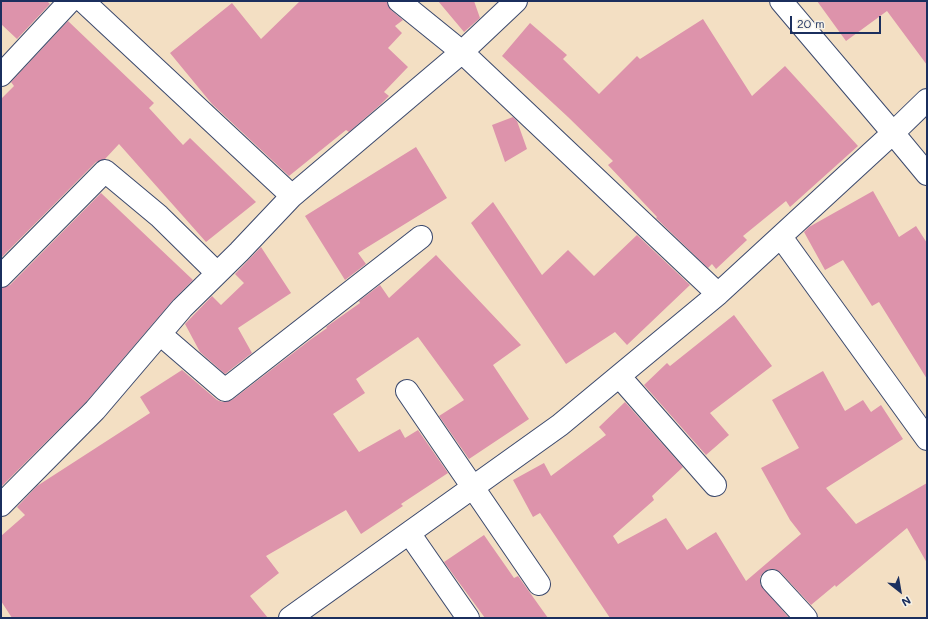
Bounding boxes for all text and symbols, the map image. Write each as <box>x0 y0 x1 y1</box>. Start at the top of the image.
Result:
scale bar <box>792 8 883 34</box>
text: 20 m <box>797 15 825 31</box>
north arrow <box>880 571 920 611</box>
text: N <box>899 593 914 610</box>

